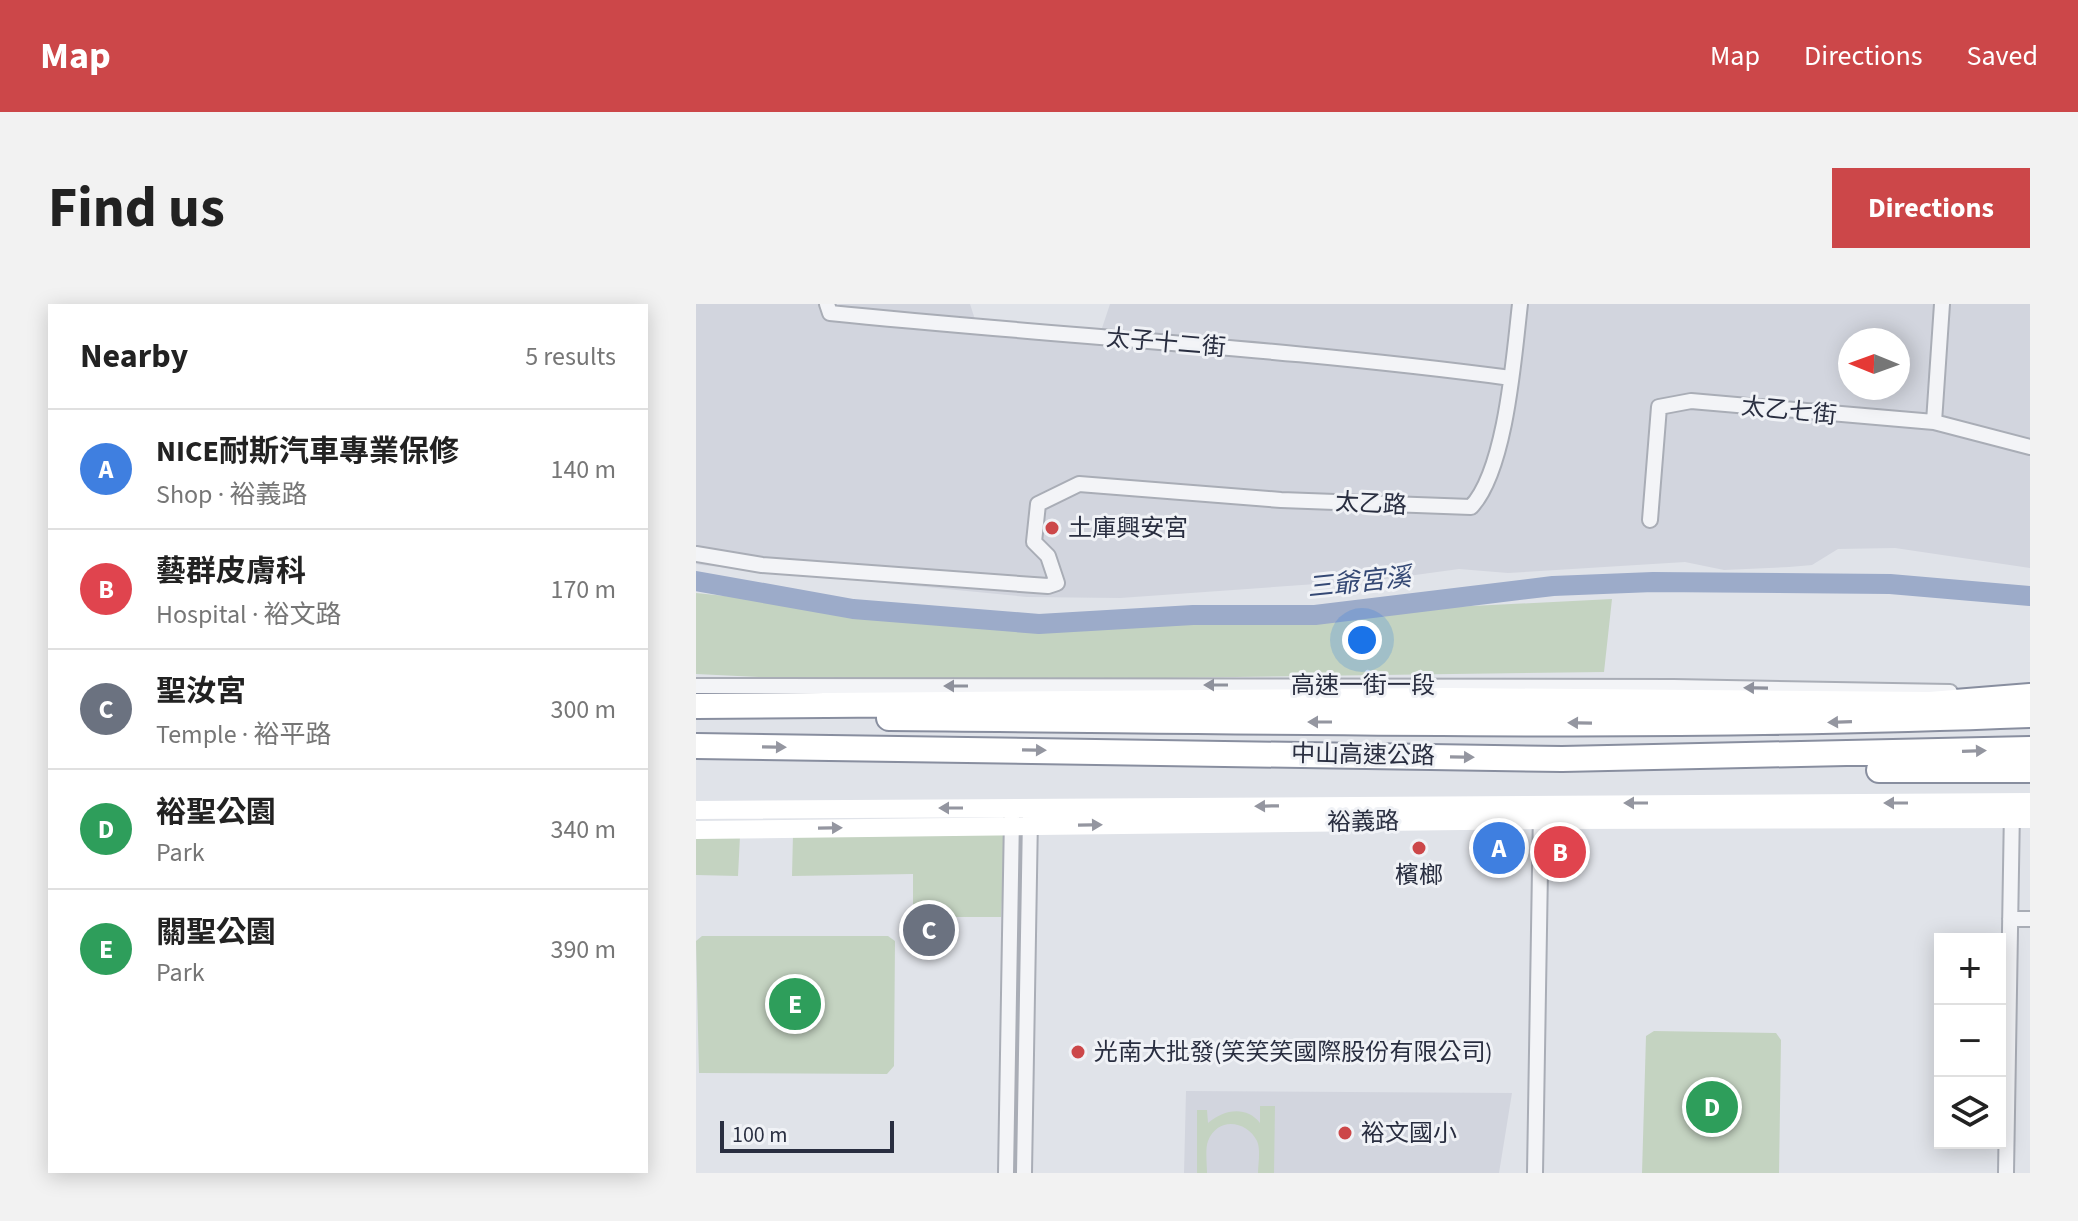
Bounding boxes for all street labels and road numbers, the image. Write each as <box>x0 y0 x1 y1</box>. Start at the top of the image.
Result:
street label: 太子十二街 <box>1105 320 1227 366</box>
street label: 太乙七街 <box>1739 389 1839 433</box>
street label: 太乙路 <box>1334 485 1408 523</box>
street label: 高速一街一段 <box>1291 668 1435 703</box>
street label: 中山高速公路 <box>1291 736 1435 774</box>
street label: 裕義路 <box>1327 804 1399 840</box>

